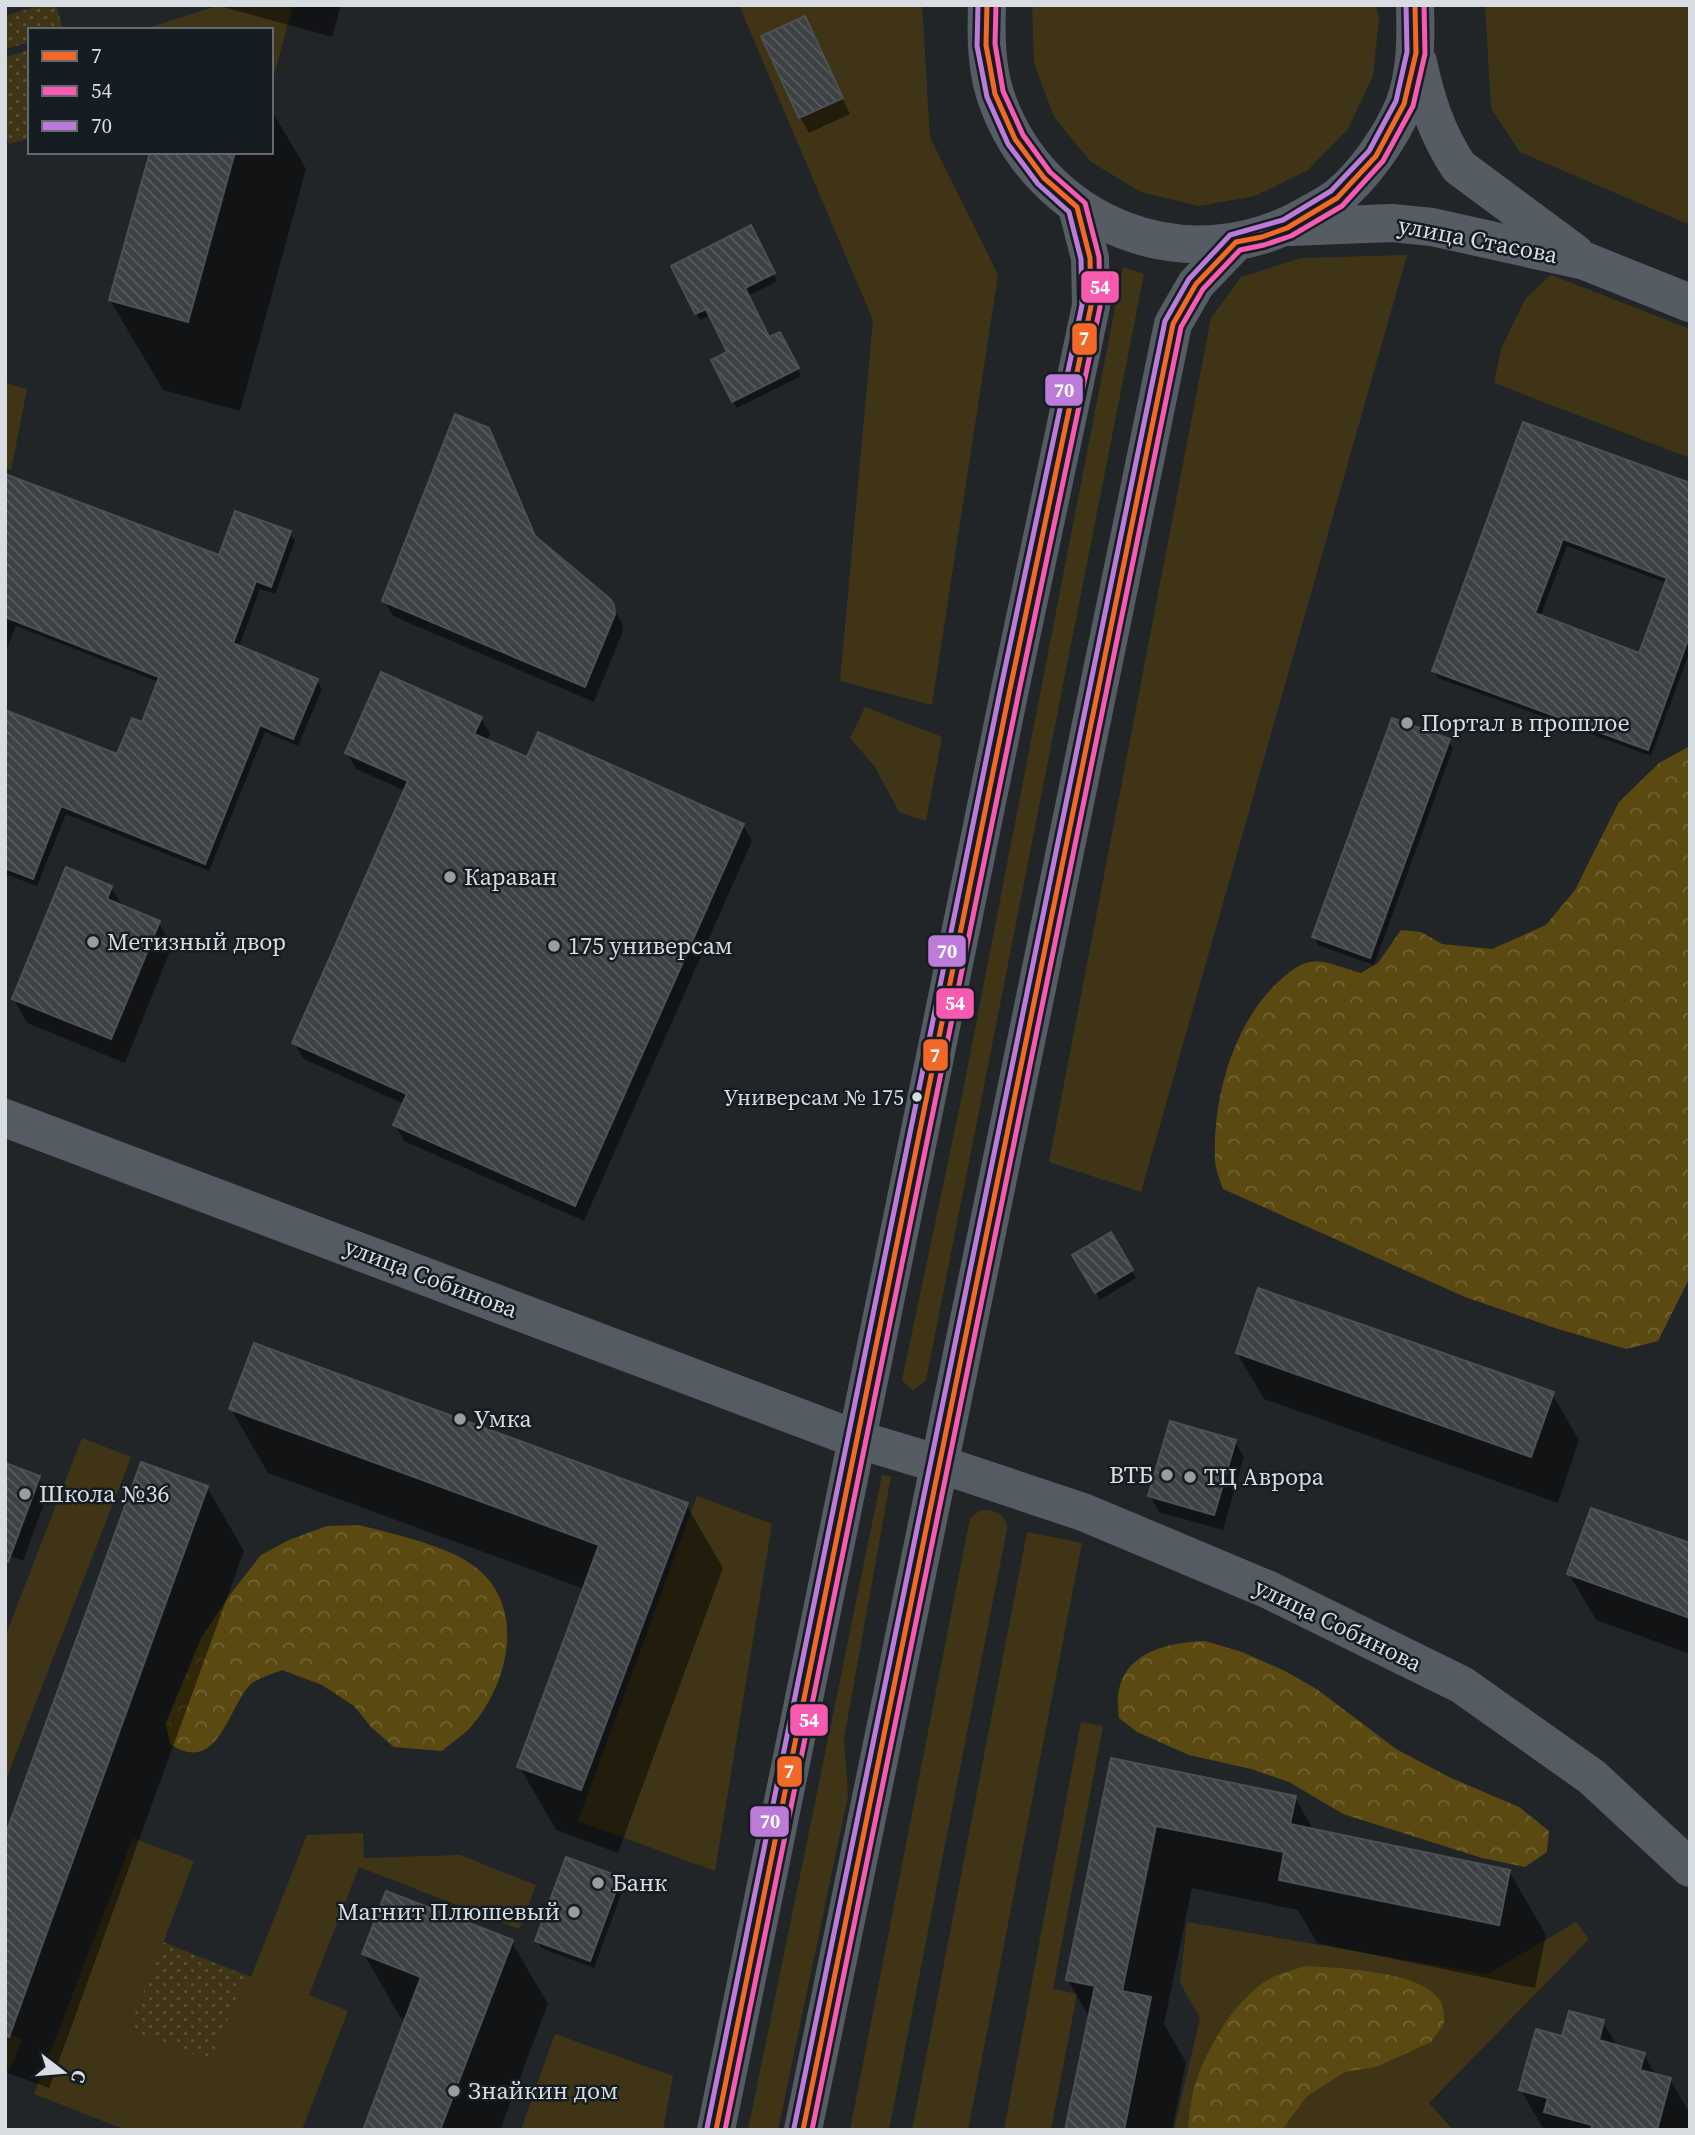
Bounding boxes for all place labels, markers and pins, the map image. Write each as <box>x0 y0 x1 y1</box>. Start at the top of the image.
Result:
place label: Портал в прошлое <box>1421 706 1630 739</box>
marker: Портал в прошлое <box>1399 715 1415 731</box>
place label: Караван <box>464 860 557 893</box>
marker: Караван <box>442 869 458 885</box>
place label: Метизный двор <box>107 925 286 958</box>
place label: 175 универсам <box>568 929 733 962</box>
marker: Метизный двор <box>85 934 101 950</box>
marker: 175 универсам <box>546 938 562 954</box>
place label: Универсам № 175 <box>724 1082 904 1112</box>
marker: Универсам № 175 <box>910 1090 924 1104</box>
place label: Умка <box>474 1402 532 1435</box>
marker: Умка <box>452 1411 468 1427</box>
place label: ВТБ <box>1109 1458 1153 1491</box>
place label: ТЦ Аврора <box>1204 1460 1325 1493</box>
marker: ВТБ <box>1159 1467 1175 1483</box>
marker: ТЦ Аврора <box>1182 1469 1198 1485</box>
place label: Школа №36 <box>39 1477 169 1510</box>
marker: Школа №36 <box>17 1486 33 1502</box>
place label: Банк <box>612 1866 667 1899</box>
marker: Банк <box>590 1875 606 1891</box>
place label: Магнит Плюшевый <box>337 1895 560 1928</box>
marker: Магнит Плюшевый <box>566 1904 582 1920</box>
place label: Знайкин дом <box>468 2074 618 2107</box>
marker: Знайкин дом <box>446 2083 462 2099</box>

